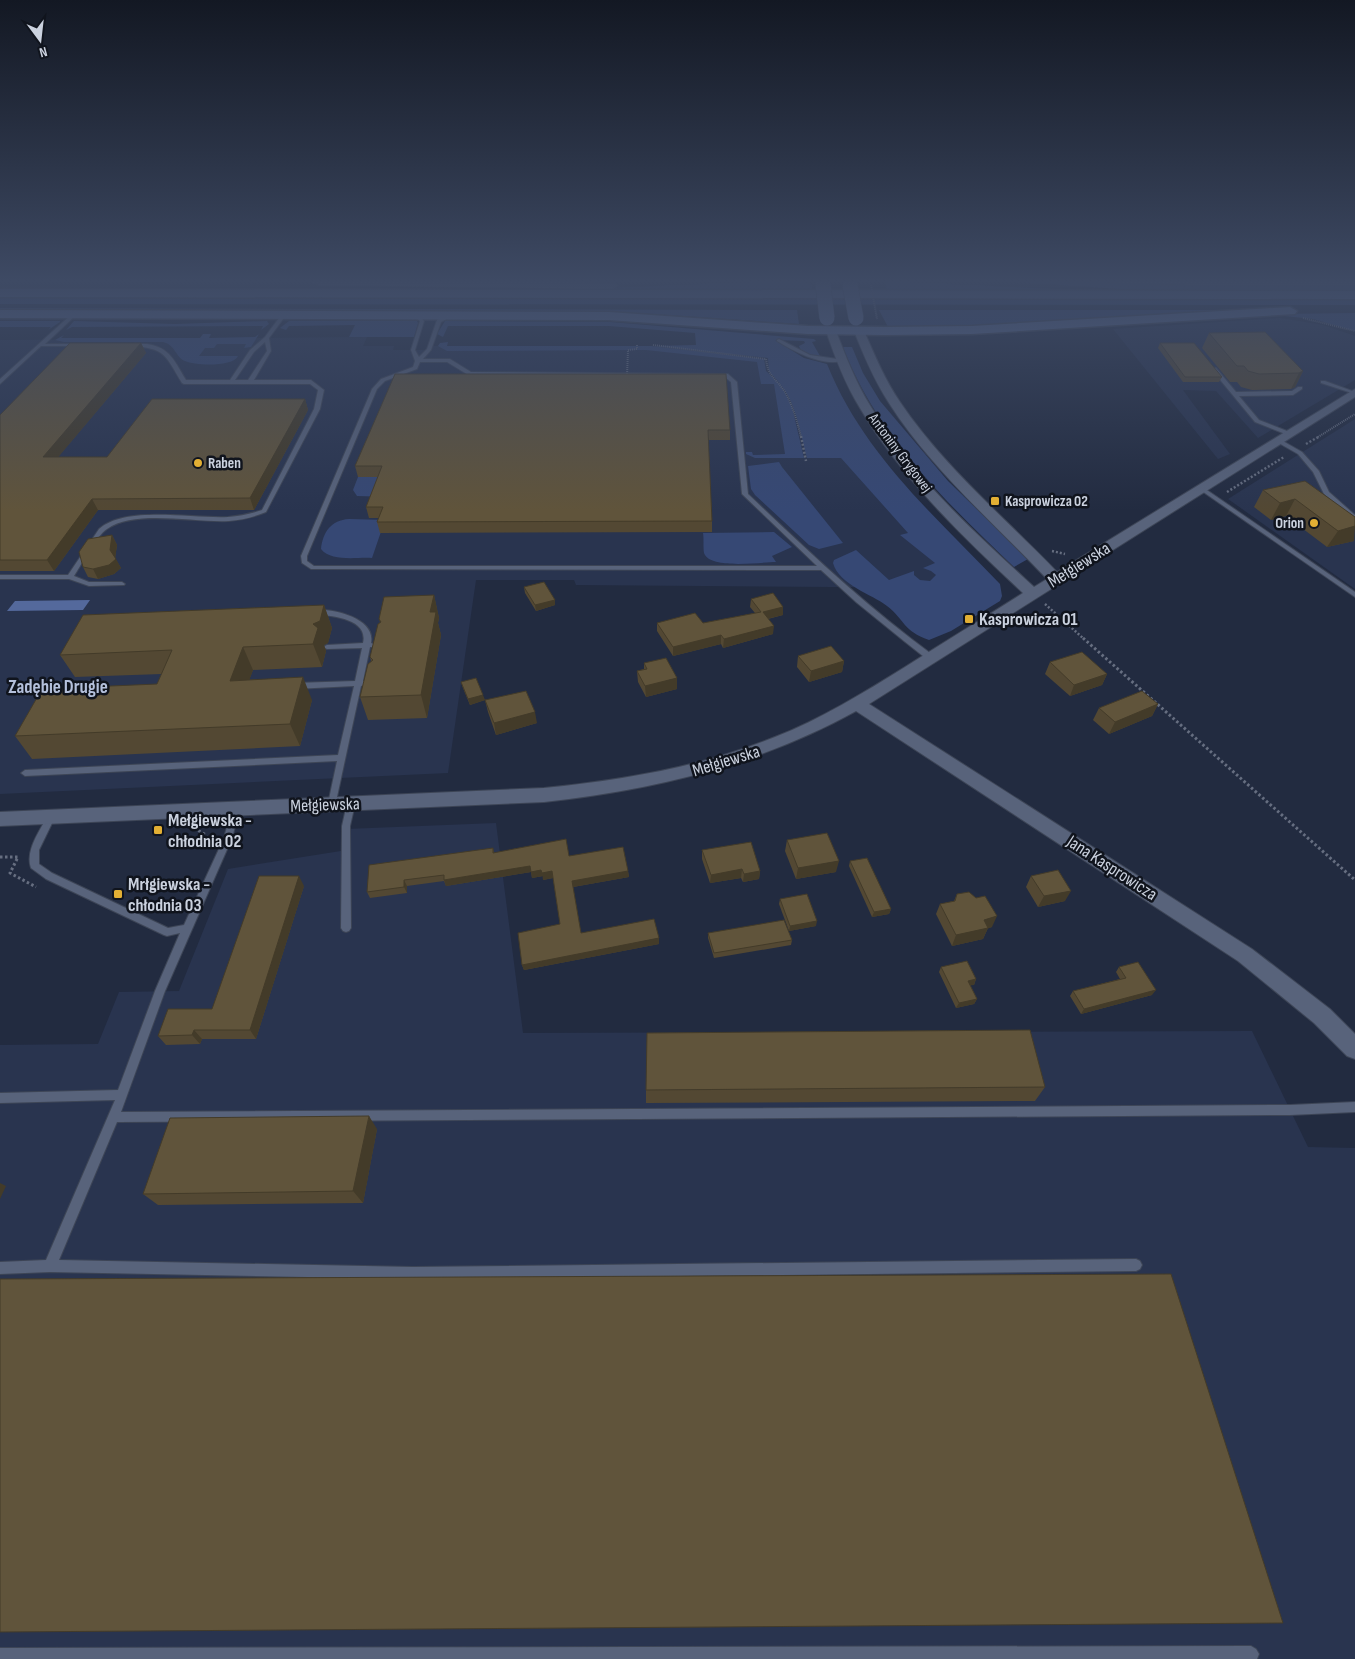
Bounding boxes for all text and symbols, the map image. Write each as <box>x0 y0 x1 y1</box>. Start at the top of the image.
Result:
north arrow <box>15 15 65 65</box>
text: N <box>37 43 49 61</box>
street label: Antoniny Grygowej <box>863 409 936 497</box>
place label: Raben <box>208 454 241 473</box>
marker: Raben <box>192 457 204 469</box>
place label: Kasprowicza 02 <box>1005 492 1088 511</box>
marker: Kasprowicza 02 <box>989 495 1001 507</box>
place label: Orion <box>1275 514 1304 533</box>
marker: Orion <box>1308 517 1320 529</box>
street label: Mełgiewska <box>1044 538 1114 592</box>
place label: Kasprowicza 01 <box>979 609 1078 630</box>
marker: Kasprowicza 01 <box>963 613 975 625</box>
district label: Zadębie Drugie <box>8 676 108 699</box>
street label: Mełgiewska <box>690 741 762 781</box>
street label: Mełgiewska <box>290 793 360 817</box>
place label: Mełgiewska - chłodnia 02 <box>168 810 252 852</box>
marker: Mełgiewska - chłodnia 02 <box>152 824 164 836</box>
street label: Jana Kasprowicza <box>1062 831 1161 905</box>
place label: Mrłgiewska - chłodnia 03 <box>128 874 210 916</box>
marker: Mrłgiewska - chłodnia 03 <box>112 888 124 900</box>

